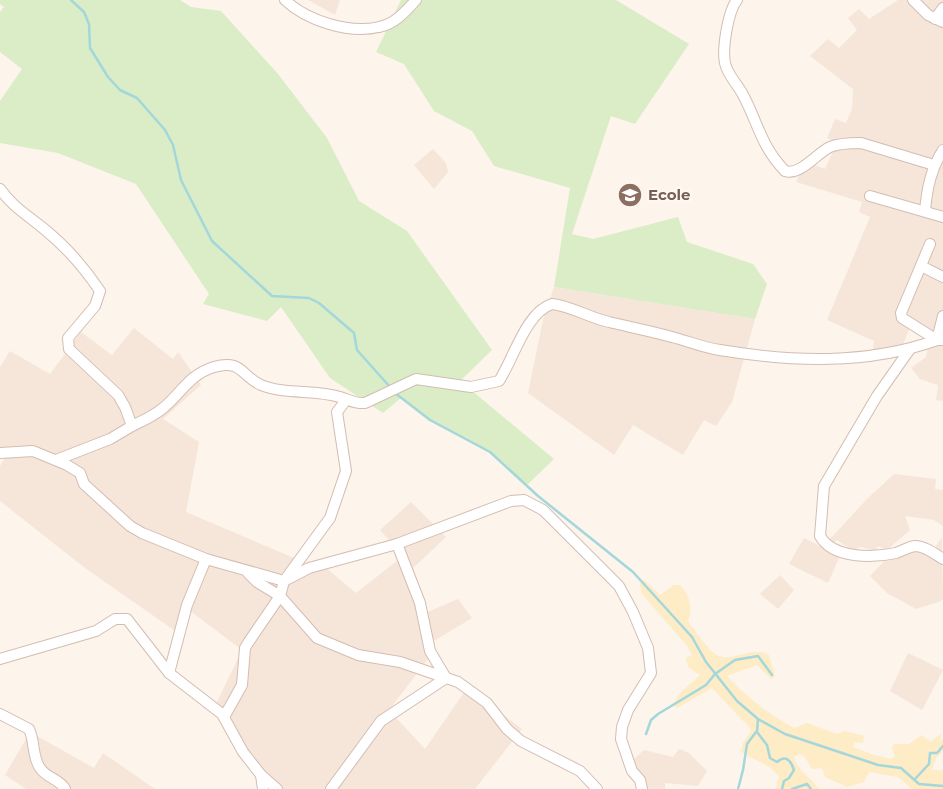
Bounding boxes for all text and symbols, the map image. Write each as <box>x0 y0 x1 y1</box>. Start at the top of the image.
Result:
school or university icon: Ecole <box>617 182 643 208</box>
place label: Ecole <box>648 185 691 204</box>

